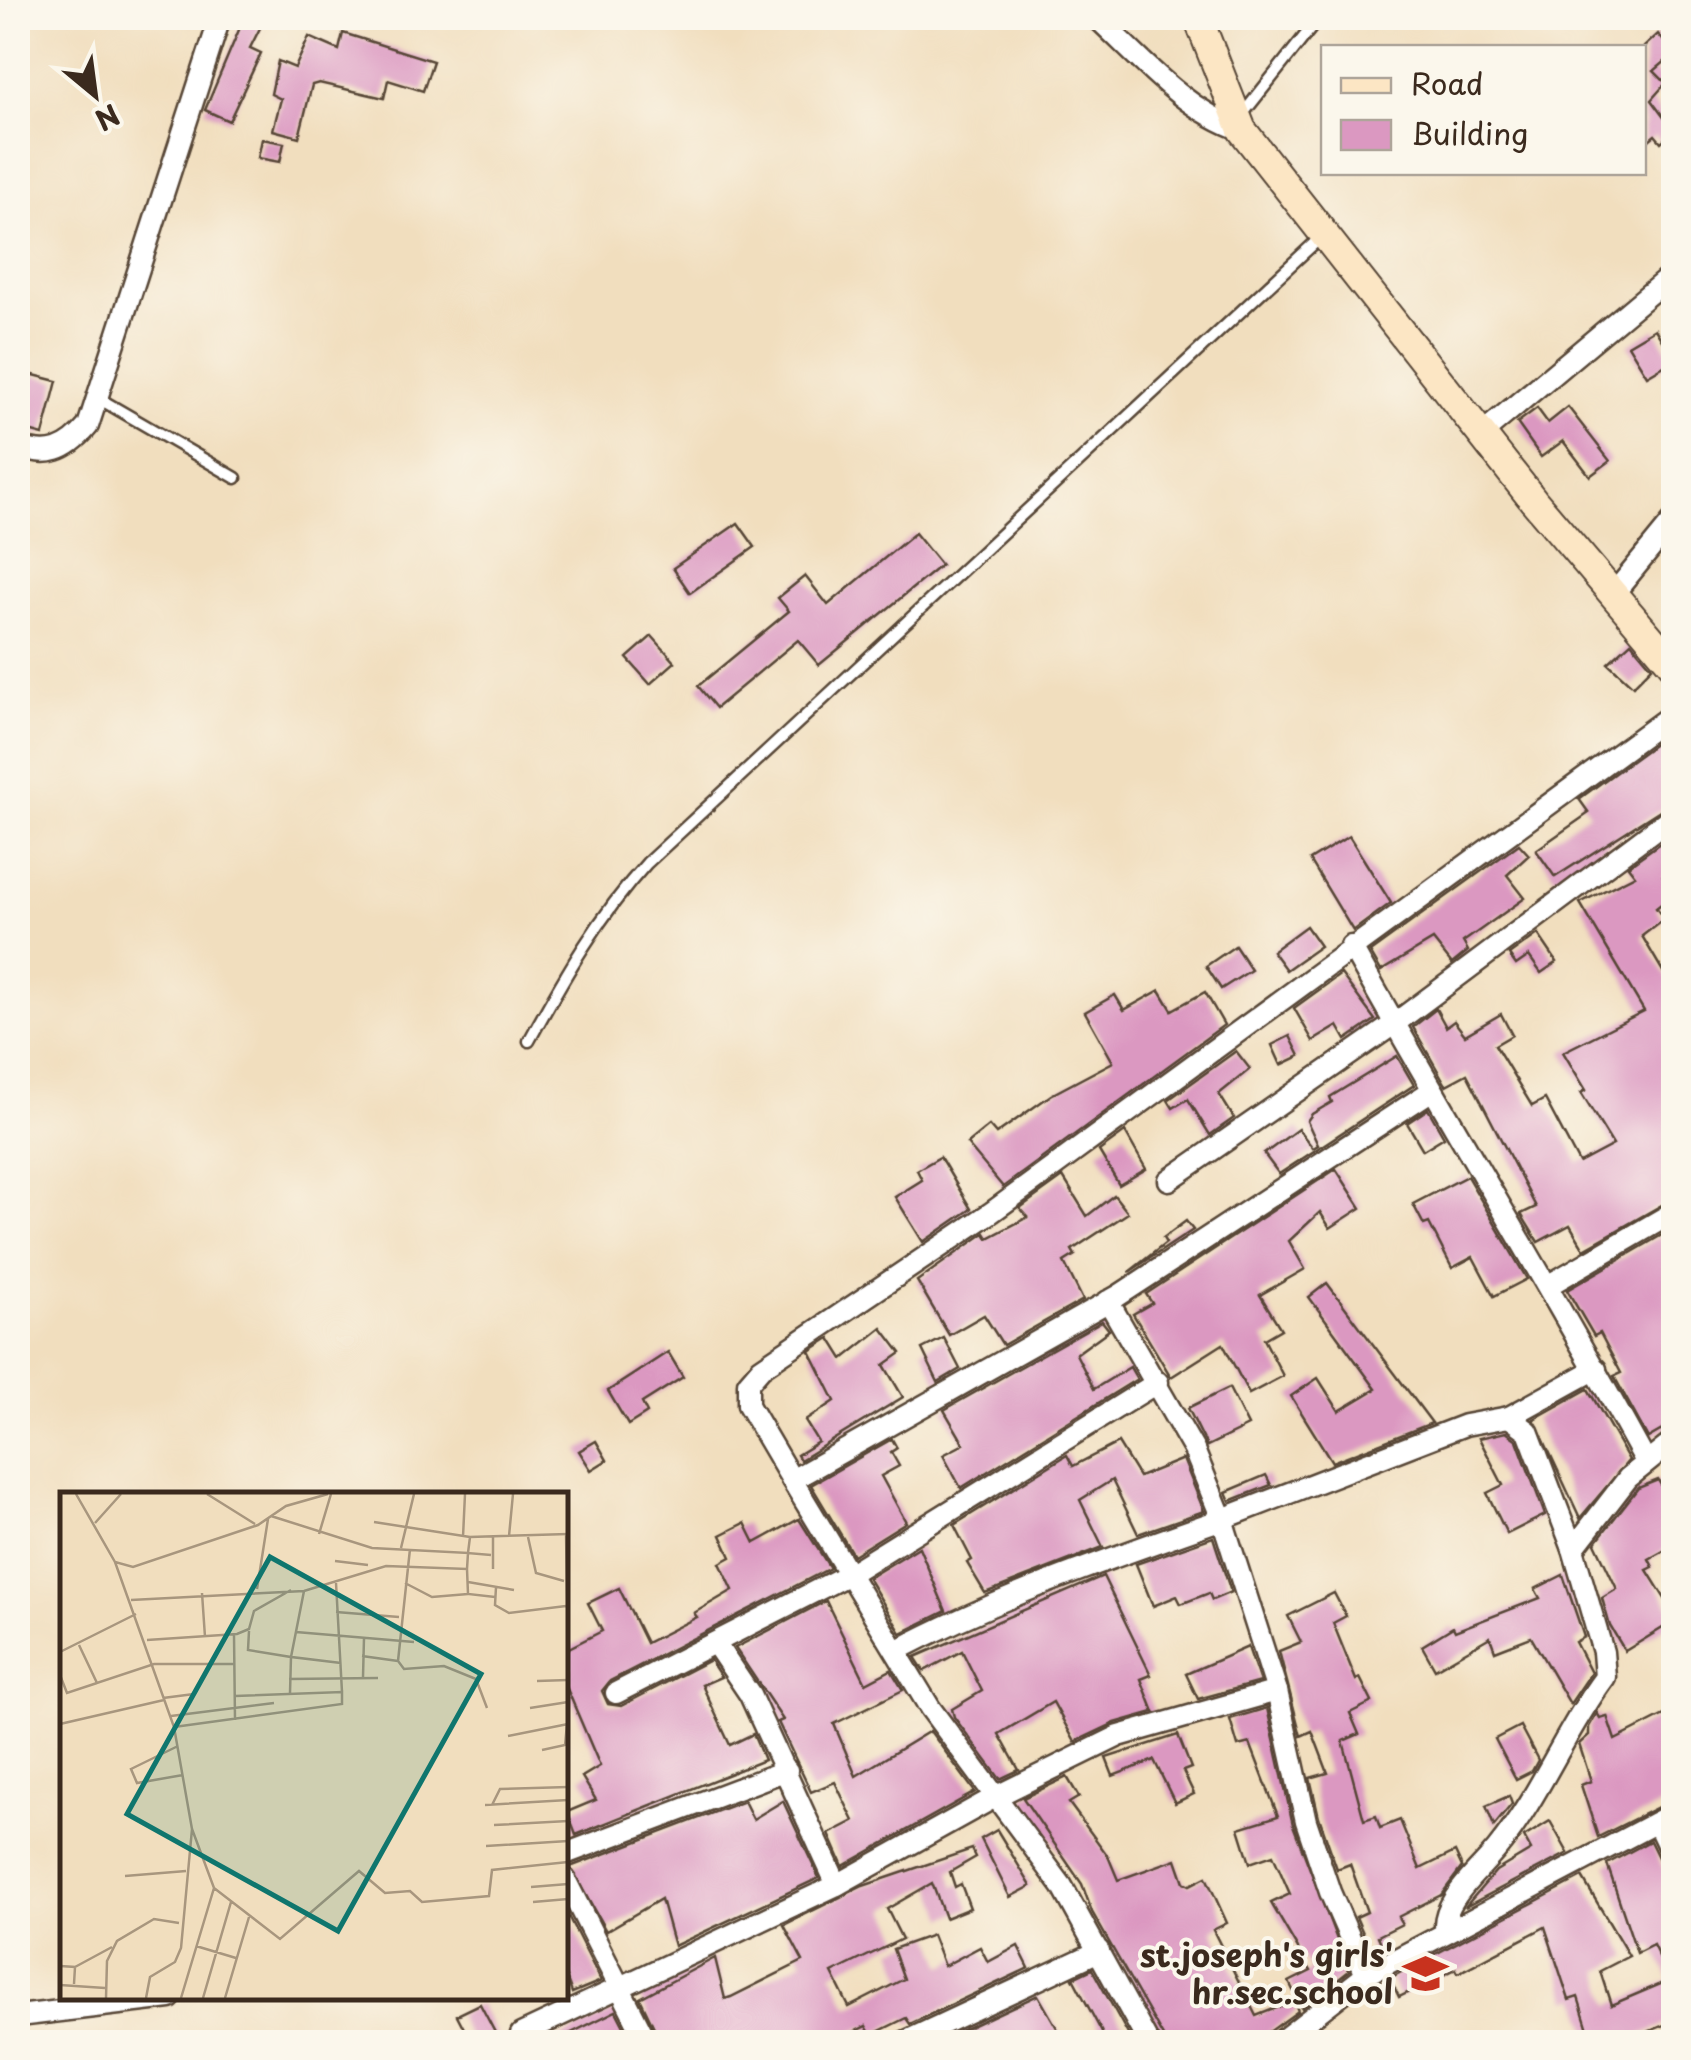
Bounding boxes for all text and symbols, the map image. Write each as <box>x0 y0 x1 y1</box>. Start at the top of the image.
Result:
north arrow <box>45 45 145 145</box>
legend <box>1321 45 1646 175</box>
text: Road <box>1411 60 1484 105</box>
text: N <box>88 94 128 142</box>
text: Building <box>1411 110 1528 155</box>
inset map <box>60 1492 568 2000</box>
place label: st.joseph's girls' hr.sec.school <box>1140 1930 1393 2015</box>
school or university icon: st.joseph's girls' hr.sec.school <box>1402 1950 1450 1998</box>

